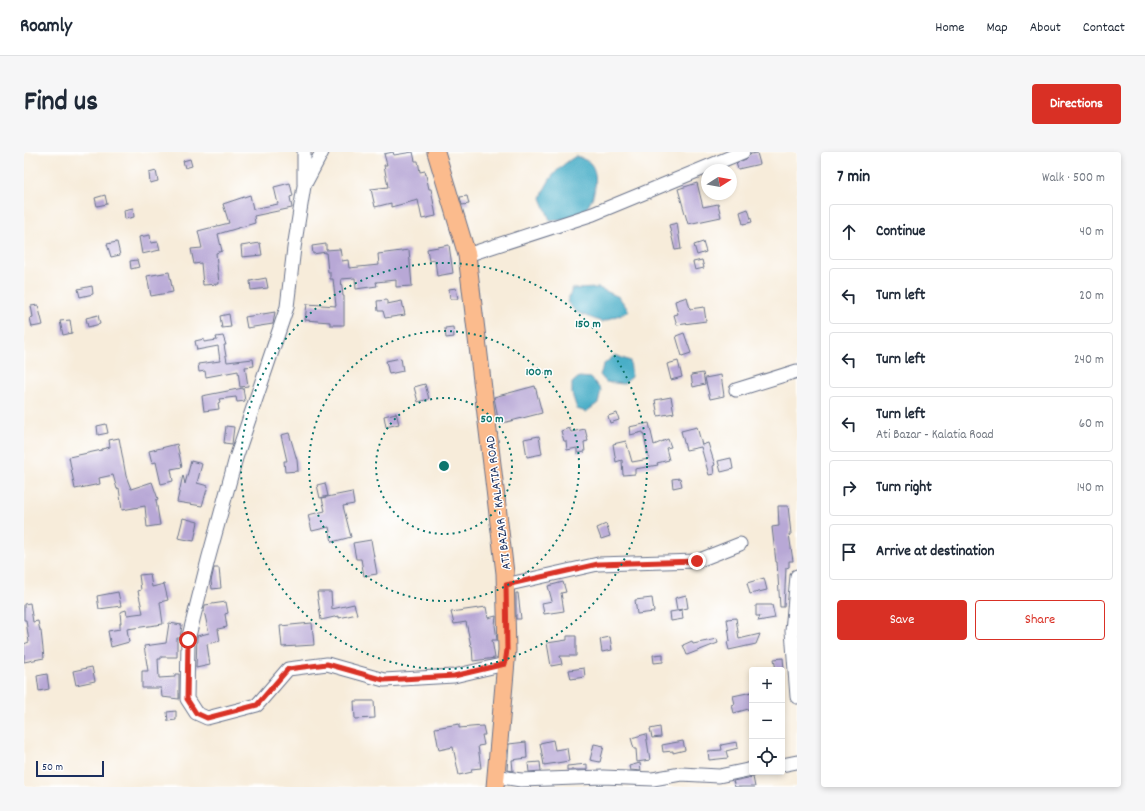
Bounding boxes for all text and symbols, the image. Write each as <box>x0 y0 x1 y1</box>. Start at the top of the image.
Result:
text: Roamly <box>20 14 72 41</box>
text: Home <box>935 18 964 38</box>
text: Map <box>986 18 1008 38</box>
text: About <box>1030 18 1061 38</box>
text: Contact <box>1083 18 1125 38</box>
text: Find us <box>24 84 98 124</box>
button: Directions <box>1032 84 1121 124</box>
north arrow <box>701 164 737 200</box>
text: 7 min <box>837 166 870 190</box>
text: Walk · 500 m <box>1042 169 1105 188</box>
icon: ahead <box>838 221 860 243</box>
text: Continue <box>876 221 925 243</box>
text: 40 m <box>1080 223 1104 242</box>
icon: left <box>838 285 860 307</box>
text: Turn left <box>876 285 925 307</box>
text: 20 m <box>1079 287 1104 306</box>
text: 150 m <box>575 316 601 333</box>
icon: left <box>838 349 860 371</box>
text: Turn left <box>876 349 925 371</box>
text: 240 m <box>1074 351 1104 370</box>
text: 100 m <box>526 364 552 381</box>
text: Turn left <box>876 404 925 426</box>
text: 50 m <box>480 411 504 428</box>
icon: left <box>838 413 860 435</box>
text: 60 m <box>1079 415 1104 434</box>
text: Ati Bazar - Kalatia Road <box>876 426 994 445</box>
street label: ATI BAZAR - KALATIA ROAD <box>482 434 517 571</box>
centre of rings <box>437 459 451 473</box>
icon: right <box>838 477 860 499</box>
text: Turn right <box>876 477 932 499</box>
text: 140 m <box>1077 479 1104 498</box>
icon: arrive <box>838 541 860 563</box>
text: Arrive at destination <box>876 541 994 563</box>
route end <box>688 552 706 570</box>
button: Save <box>837 600 967 640</box>
button: Share <box>975 600 1105 640</box>
route start <box>179 631 197 649</box>
map controls <box>749 667 785 775</box>
button: + <box>749 667 785 703</box>
button: − <box>749 703 785 739</box>
button: locate <box>749 739 785 775</box>
scale bar <box>36 759 104 778</box>
text: 50 m <box>42 760 63 776</box>

